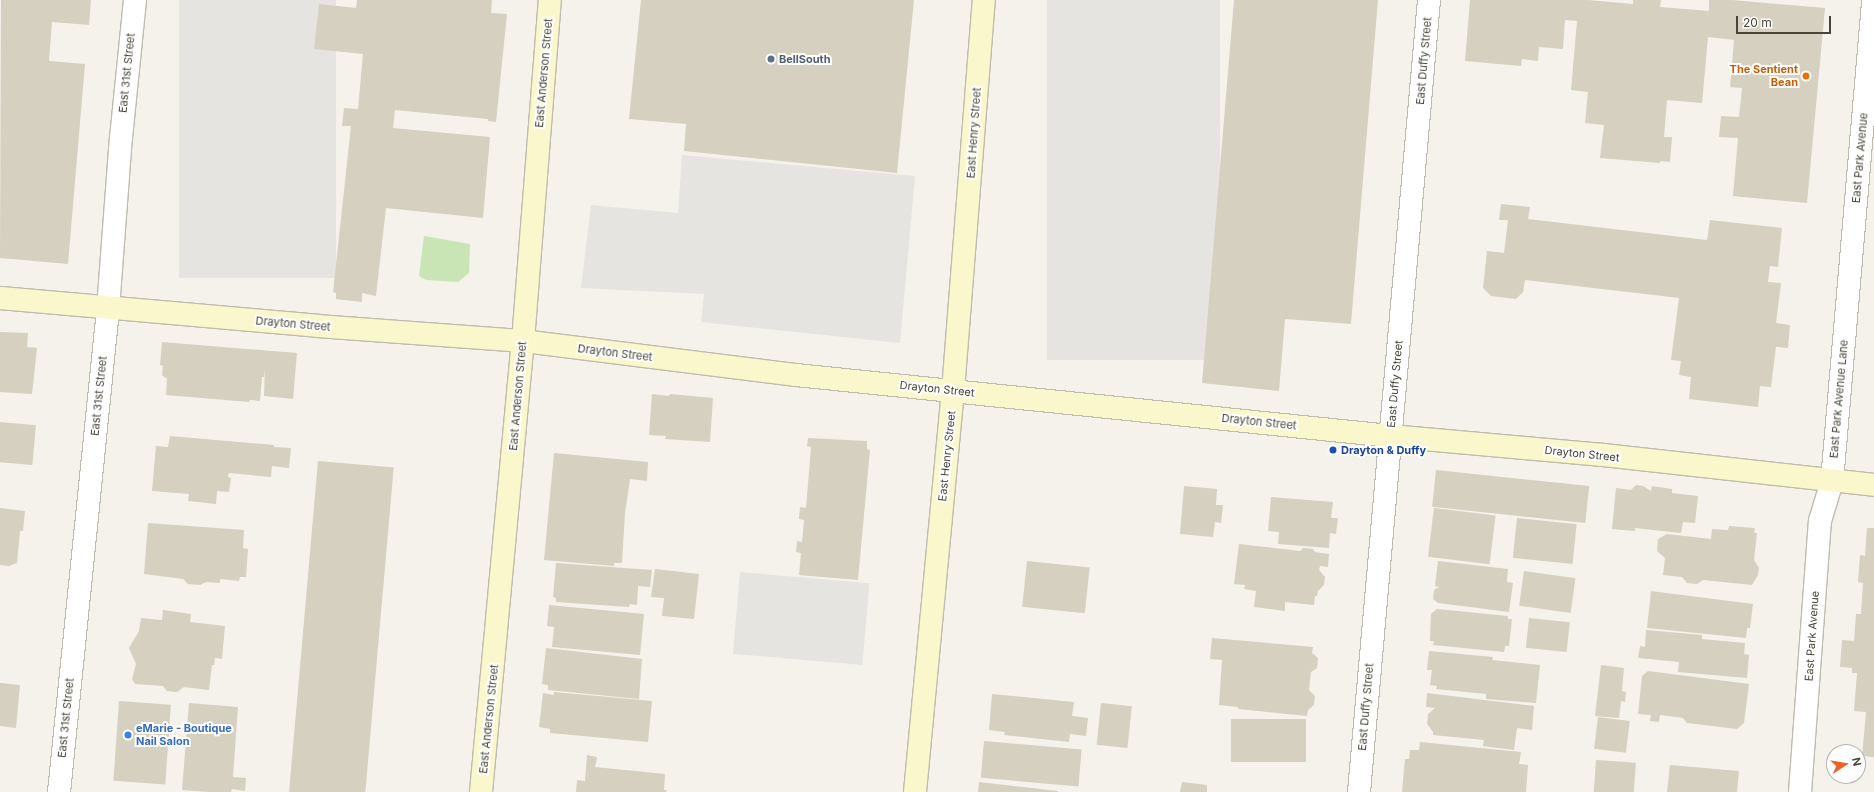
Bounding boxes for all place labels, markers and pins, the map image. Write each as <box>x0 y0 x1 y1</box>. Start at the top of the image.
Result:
place label: BellSouth <box>779 52 830 66</box>
marker: BellSouth <box>766 54 776 64</box>
place label: The Sentient Bean <box>1730 63 1798 89</box>
marker: The Sentient Bean <box>1801 71 1811 81</box>
place label: Drayton & Duffy <box>1341 443 1426 457</box>
marker: Drayton & Duffy <box>1328 445 1338 455</box>
place label: eMarie - Boutique Nail Salon <box>136 722 232 748</box>
marker: eMarie - Boutique Nail Salon <box>123 730 133 740</box>

